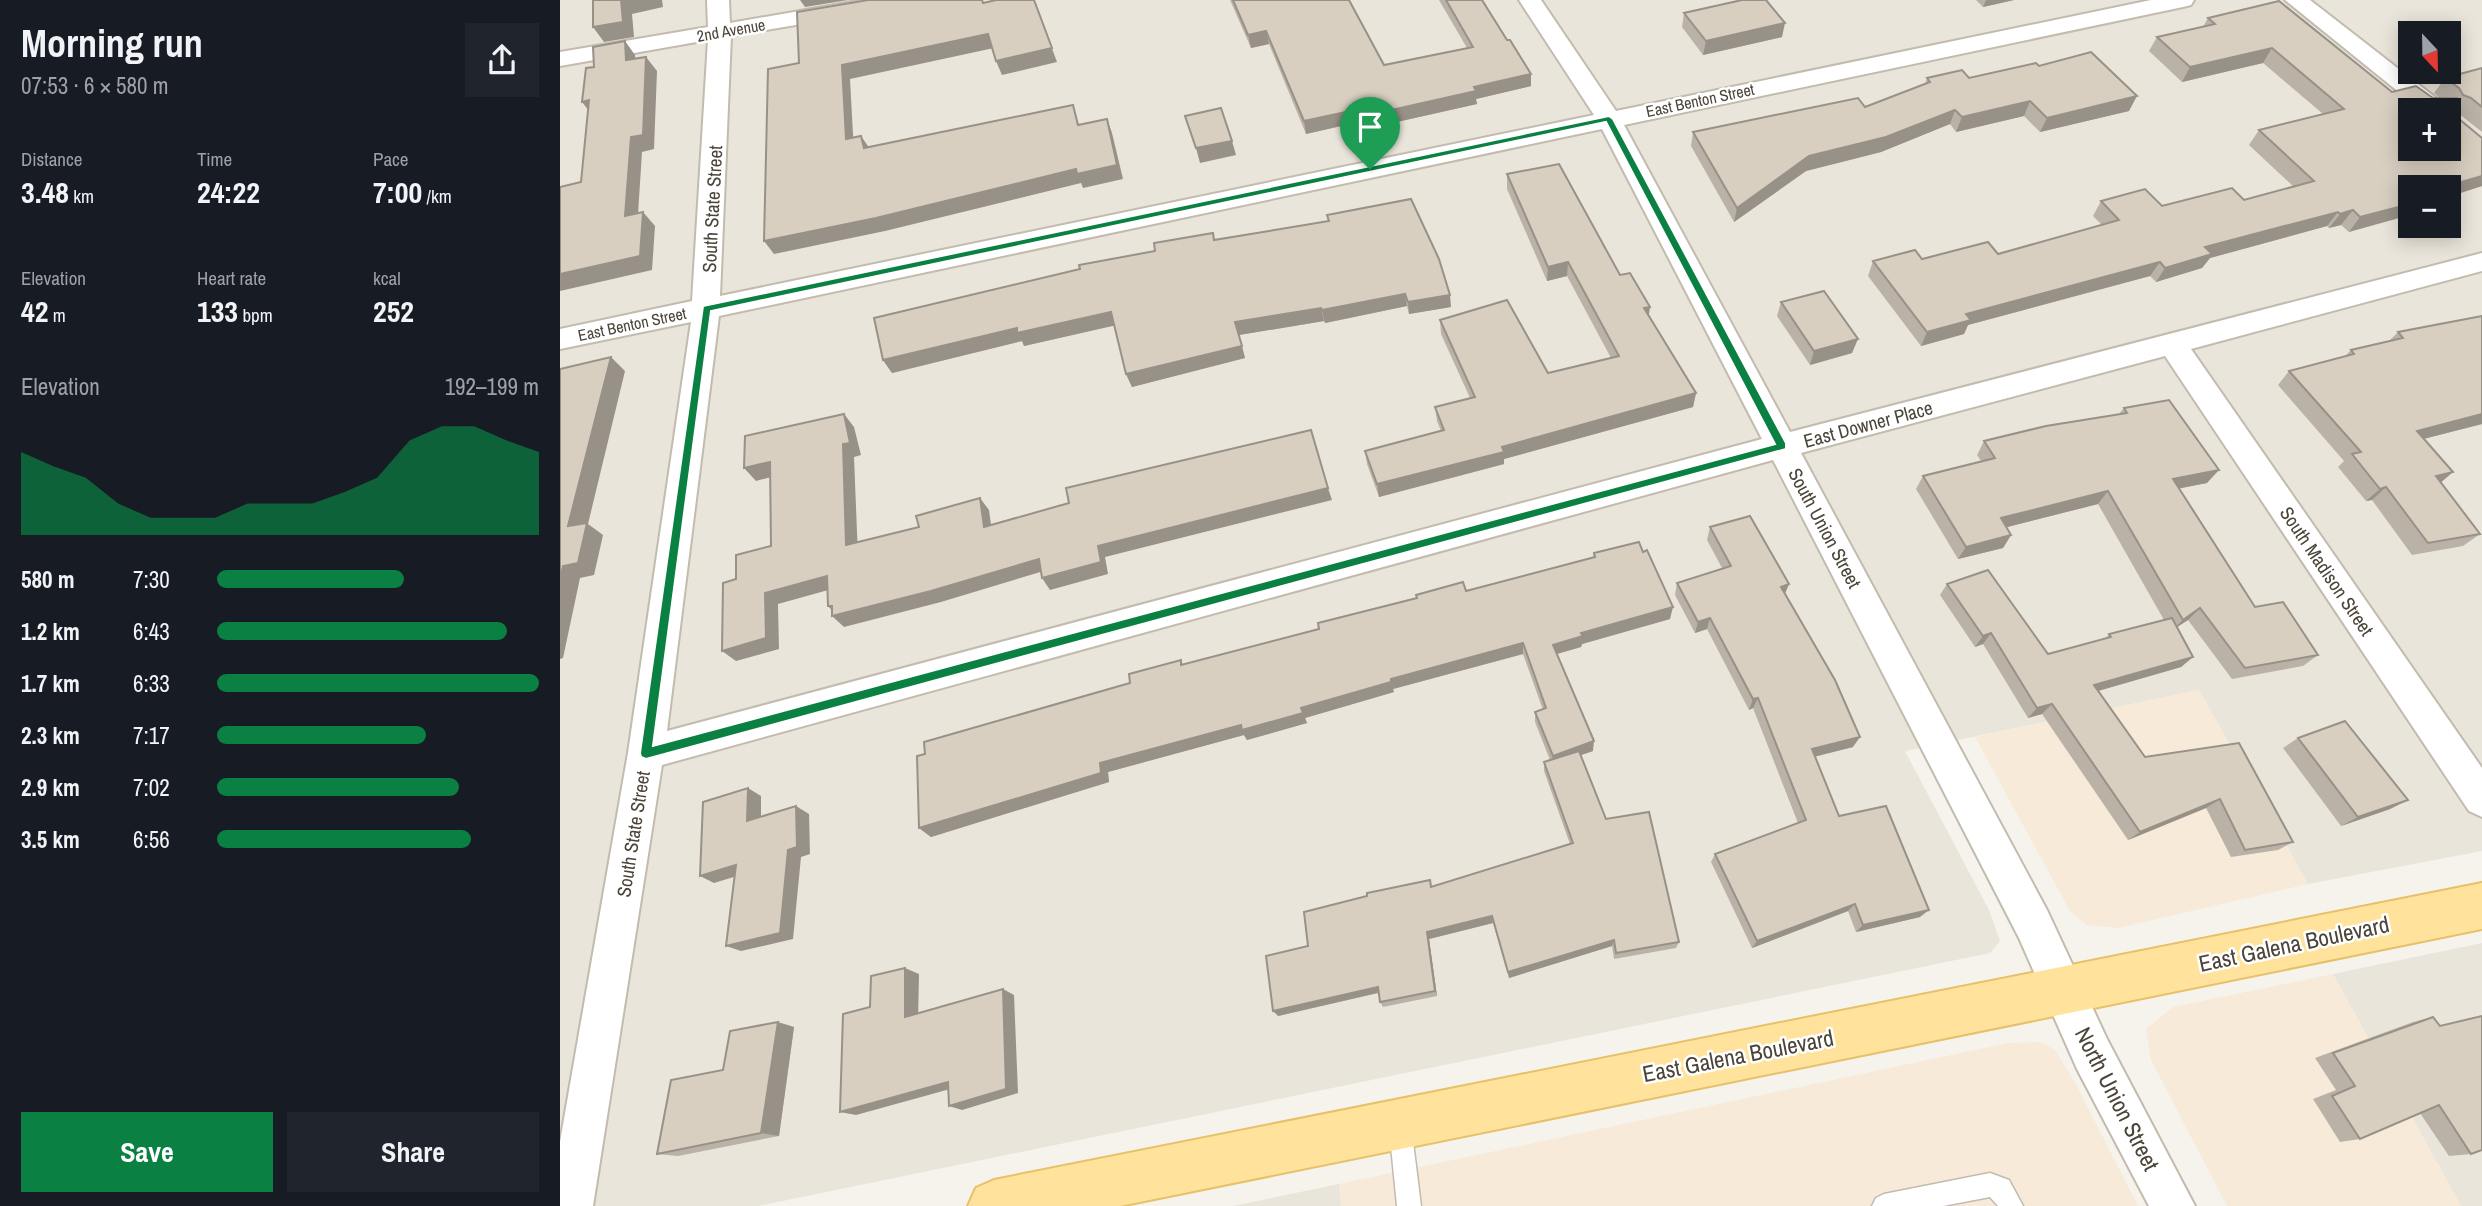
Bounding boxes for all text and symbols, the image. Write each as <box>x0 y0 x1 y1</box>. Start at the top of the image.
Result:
street label: 2nd Avenue <box>695 13 767 47</box>
text: Morning run <box>21 18 203 69</box>
north arrow <box>2398 21 2460 84</box>
map controls <box>2398 21 2461 238</box>
button: share <box>465 23 539 97</box>
text: 07:53 · 6 × 580 m <box>21 70 168 101</box>
street label: East Benton Street <box>1644 78 1756 122</box>
pin <box>1340 97 1400 169</box>
button: + <box>2398 98 2461 161</box>
icon: arrive <box>1351 108 1389 146</box>
street label: South State Street <box>696 144 728 273</box>
text: Distance <box>21 146 82 172</box>
text: Time <box>197 146 232 172</box>
text: Pace <box>373 146 409 172</box>
text: 3.48 <box>21 172 69 212</box>
text: 24:22 <box>197 172 260 212</box>
text: 7:00 <box>373 172 422 212</box>
button: − <box>2398 175 2461 238</box>
text: km <box>69 183 94 209</box>
text: /km <box>422 183 452 209</box>
text: Elevation <box>21 265 86 291</box>
text: Heart rate <box>197 265 266 291</box>
text: kcal <box>373 265 401 291</box>
text: 42 <box>21 291 48 331</box>
text: 133 <box>197 291 238 331</box>
text: 252 <box>373 291 414 331</box>
text: m <box>48 302 66 328</box>
text: bpm <box>238 302 273 328</box>
street label: East Benton Street <box>576 302 688 346</box>
text: Elevation <box>21 371 100 402</box>
text: 192–199 m <box>445 371 539 402</box>
street label: East Downer Place <box>1801 394 1935 454</box>
street label: South Union Street <box>1782 463 1868 593</box>
street label: South Madison Street <box>2274 501 2380 641</box>
text: 580 m <box>21 564 74 595</box>
text: 7:30 <box>133 564 170 595</box>
text: 1.2 km <box>21 616 80 647</box>
text: 6:43 <box>133 616 170 647</box>
text: 1.7 km <box>21 668 80 699</box>
text: 6:33 <box>133 668 170 699</box>
text: 2.3 km <box>21 720 80 751</box>
text: 7:17 <box>133 720 170 751</box>
street label: South State Street <box>610 768 656 899</box>
text: 2.9 km <box>21 772 80 803</box>
text: 7:02 <box>133 772 170 803</box>
text: 3.5 km <box>21 824 80 855</box>
text: 6:56 <box>133 824 170 855</box>
street label: East Galena Boulevard <box>2196 908 2392 979</box>
street label: East Galena Boulevard <box>1640 1022 1836 1089</box>
street label: North Union Street <box>2068 1022 2167 1176</box>
button: Save <box>21 1112 273 1192</box>
button: Share <box>287 1112 539 1192</box>

